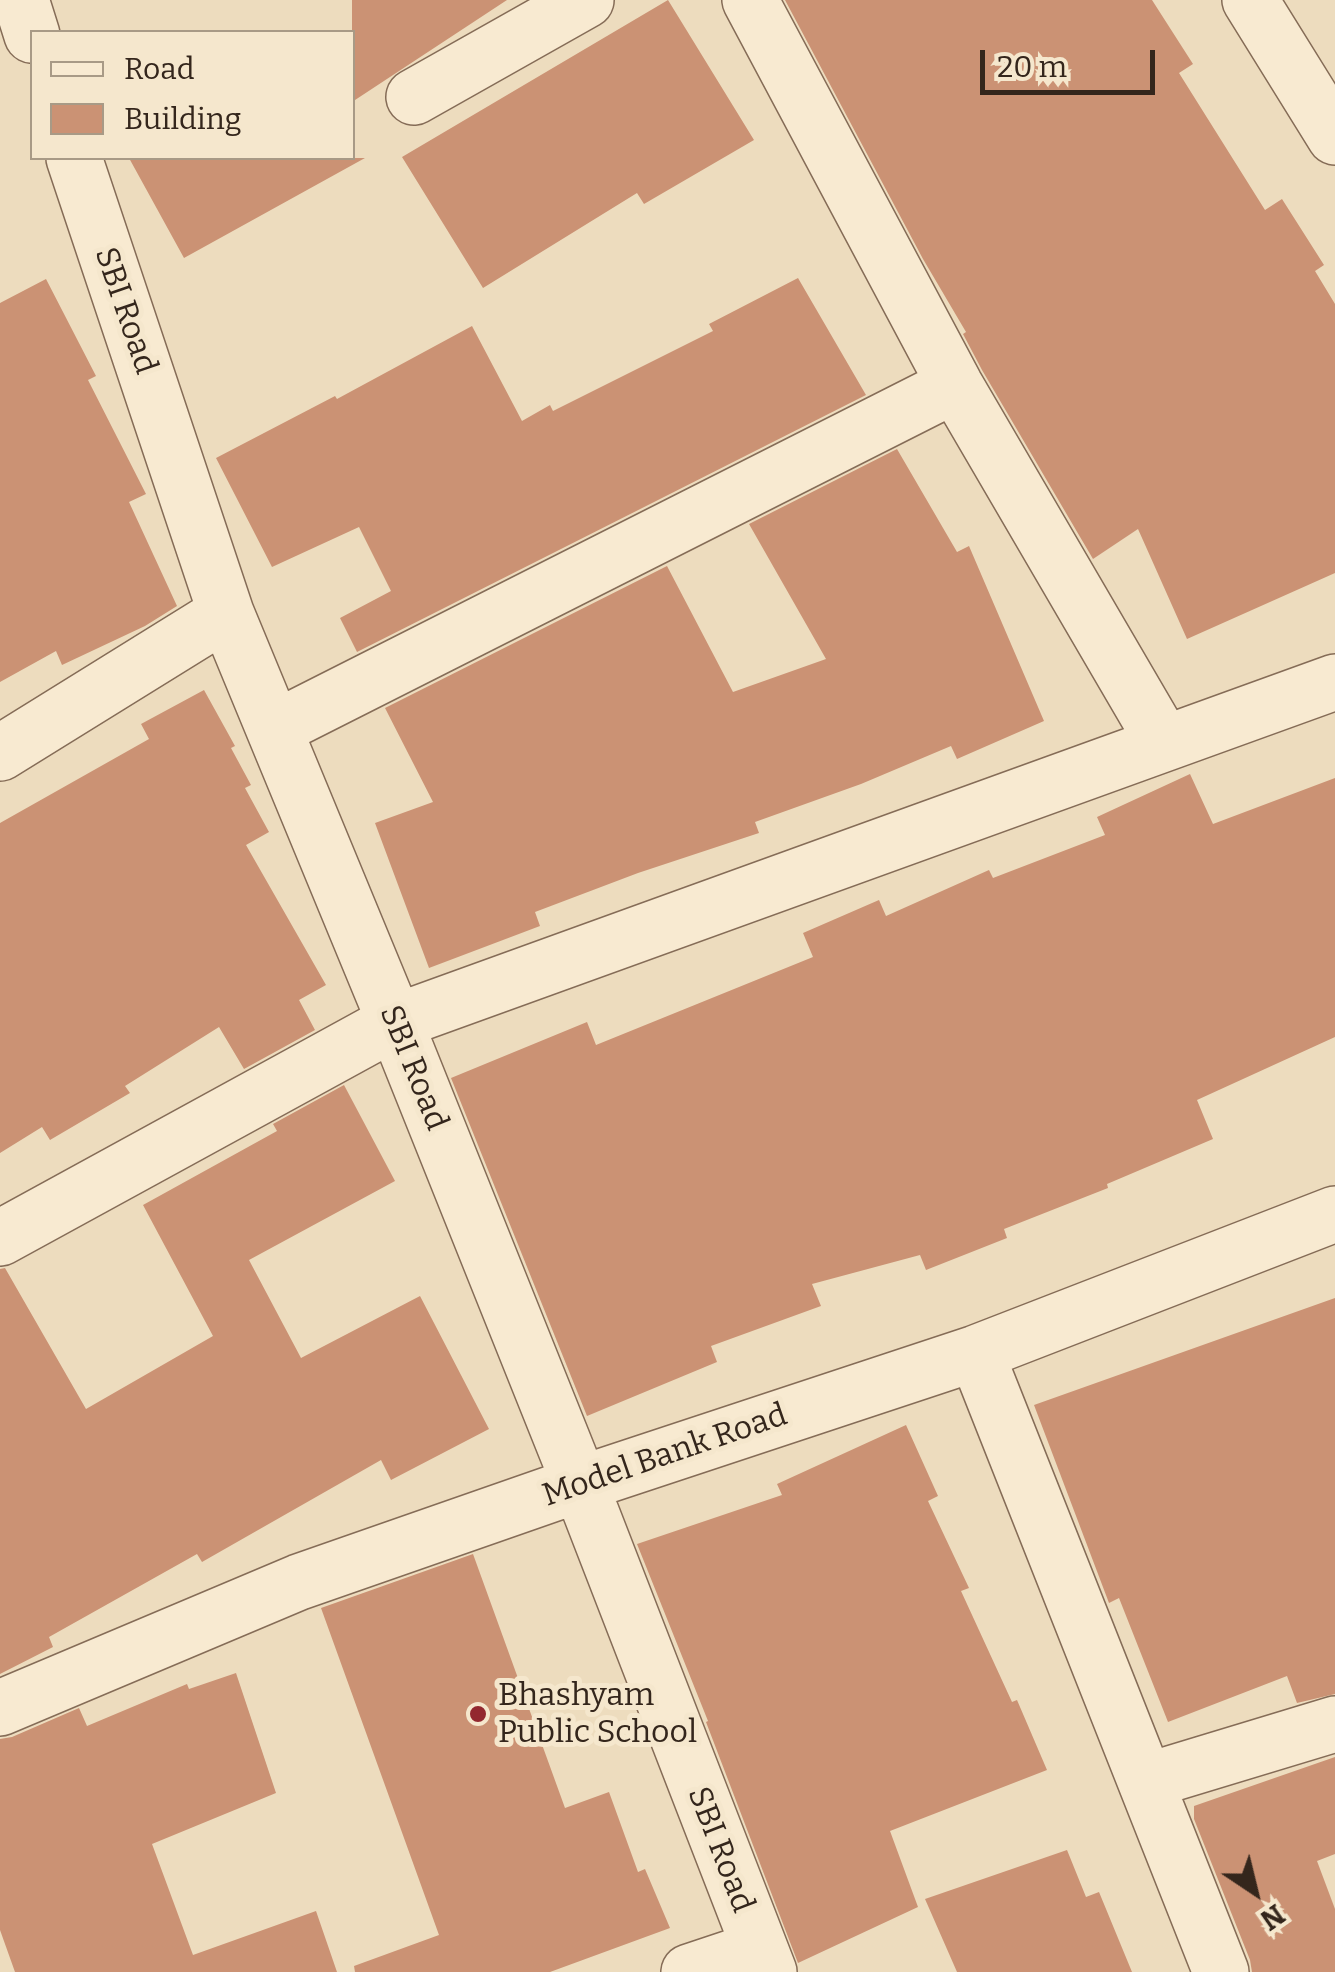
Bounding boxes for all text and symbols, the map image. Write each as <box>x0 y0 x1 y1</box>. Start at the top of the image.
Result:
legend <box>30 30 355 160</box>
scale bar <box>985 30 1160 92</box>
text: 20 m <box>997 49 1067 85</box>
text: Road <box>124 51 195 87</box>
text: Building <box>124 101 242 137</box>
street label: SBI Road <box>85 243 165 379</box>
street label: SBI Road <box>371 1000 455 1136</box>
street label: Model Bank Road <box>538 1396 792 1516</box>
place label: Bhashyam Public School <box>498 1677 697 1752</box>
marker: Bhashyam Public School <box>467 1703 489 1725</box>
street label: SBI Road <box>679 1782 761 1918</box>
north arrow <box>1205 1842 1305 1942</box>
text: N <box>1254 1897 1291 1937</box>

